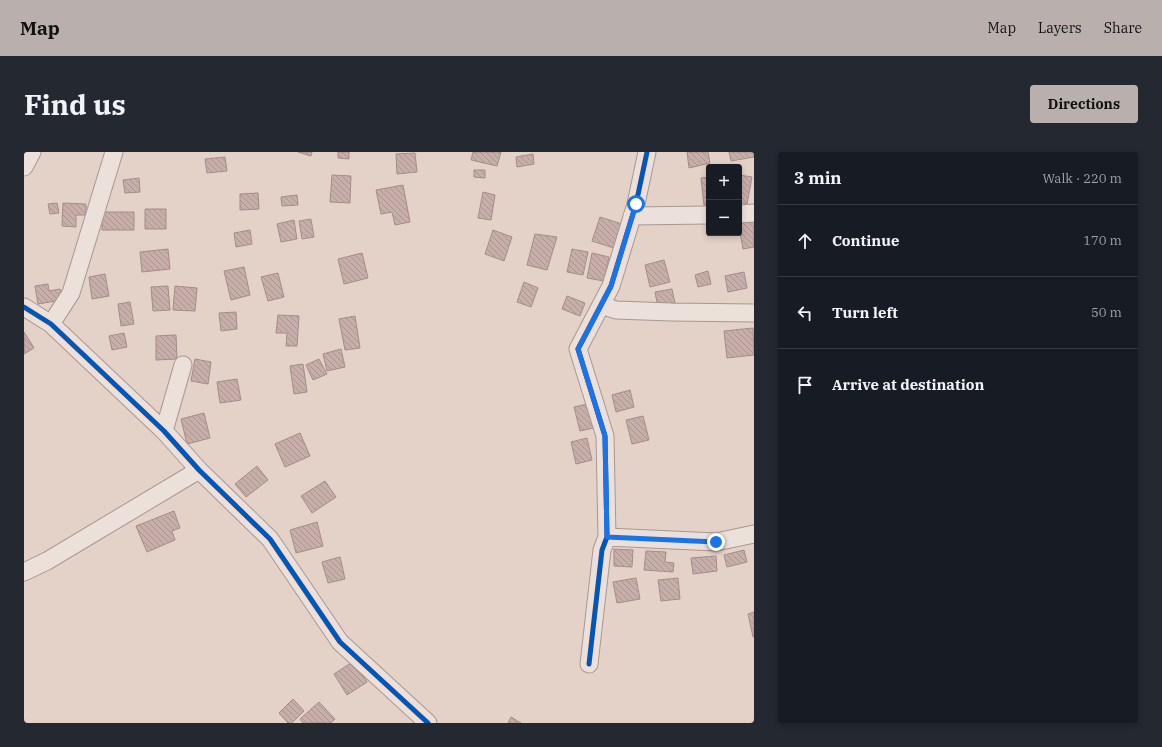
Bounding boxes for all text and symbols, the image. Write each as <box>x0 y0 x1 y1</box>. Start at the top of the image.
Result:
text: Map <box>20 16 60 40</box>
text: Map <box>988 19 1016 37</box>
text: Layers <box>1038 19 1082 37</box>
text: Share <box>1104 19 1142 37</box>
button: Directions <box>1030 85 1138 123</box>
text: Find us <box>24 86 126 123</box>
map controls <box>706 164 742 236</box>
button: + <box>706 164 742 200</box>
text: 3 min <box>794 167 842 189</box>
text: Walk · 220 m <box>1043 170 1122 187</box>
route start <box>627 195 645 213</box>
button: − <box>706 200 742 236</box>
icon: ahead <box>794 230 816 252</box>
text: Continue <box>832 231 899 250</box>
text: 170 m <box>1083 232 1122 249</box>
icon: left <box>794 302 816 324</box>
text: Turn left <box>832 303 898 322</box>
text: 50 m <box>1091 304 1122 321</box>
icon: arrive <box>794 374 816 396</box>
text: Arrive at destination <box>832 375 984 394</box>
route end <box>707 533 725 551</box>

